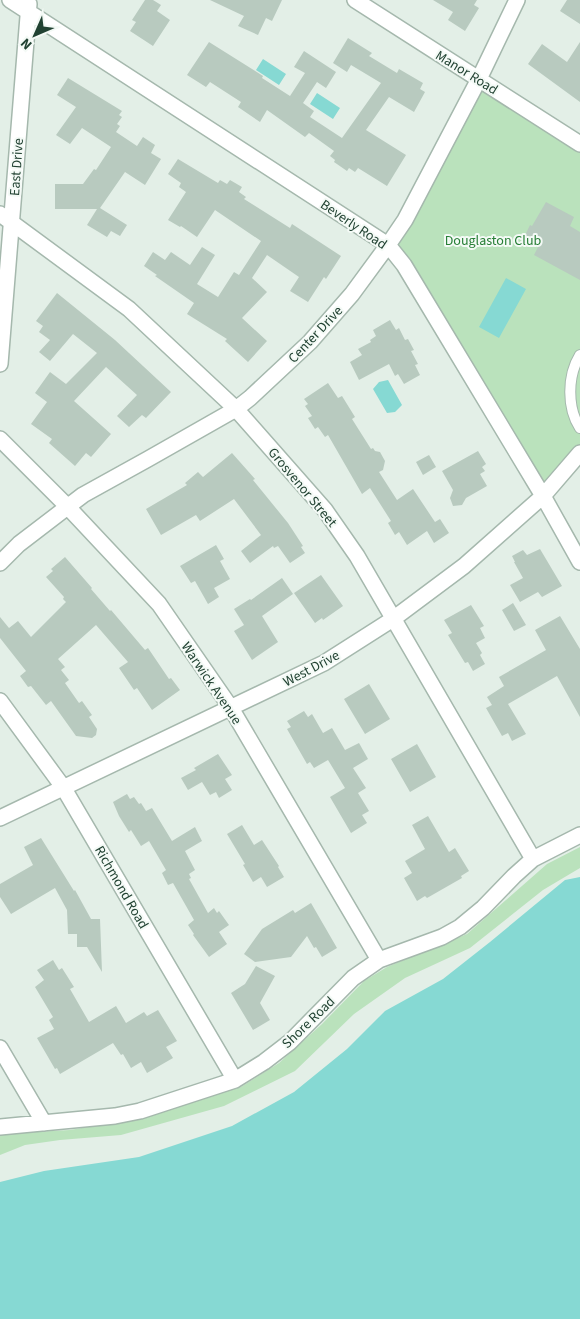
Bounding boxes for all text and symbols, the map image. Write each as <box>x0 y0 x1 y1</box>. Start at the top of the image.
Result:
north arrow <box>10 10 60 60</box>
text: N <box>16 33 37 54</box>
street label: Manor Road <box>431 46 502 100</box>
street label: East Drive <box>5 137 29 197</box>
street label: Beverly Road <box>316 195 391 255</box>
park label: Douglaston Club <box>445 231 542 251</box>
street label: Center Drive <box>284 301 348 368</box>
street label: Grosvenor Street <box>263 444 342 532</box>
street label: Warwick Avenue <box>176 638 246 729</box>
street label: West Drive <box>280 646 343 692</box>
street label: Richmond Road <box>89 842 153 933</box>
street label: Shore Road <box>278 992 340 1053</box>

